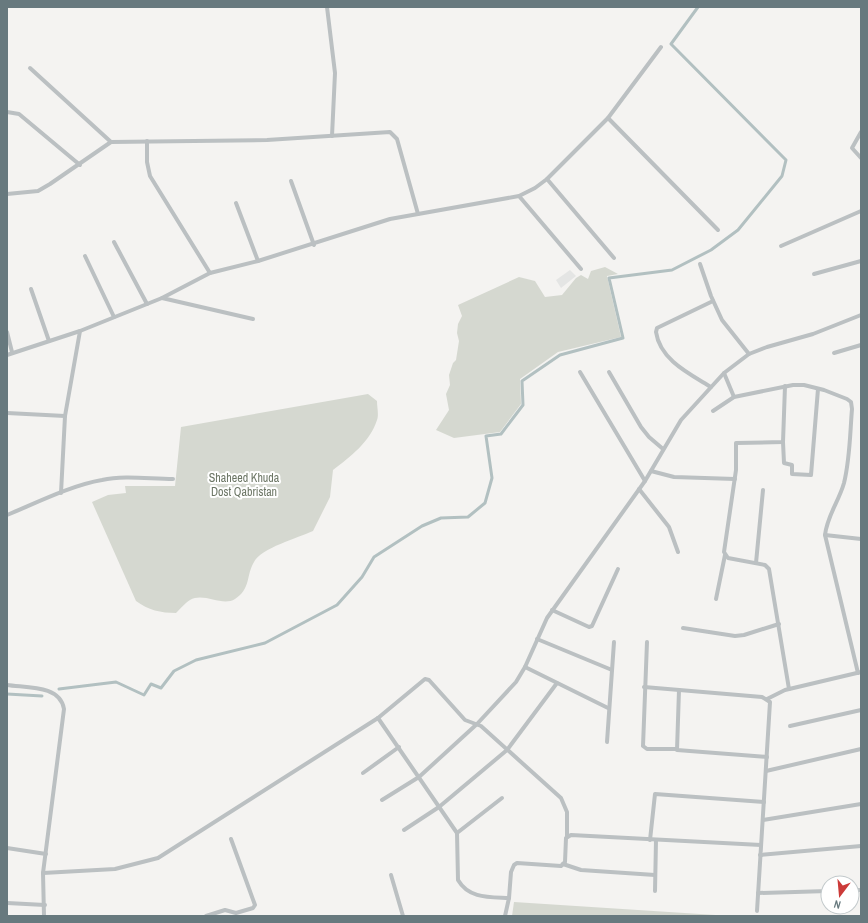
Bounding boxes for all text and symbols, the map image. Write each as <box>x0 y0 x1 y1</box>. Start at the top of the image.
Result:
park label: Shaheed Khuda Dost Qabristan <box>209 470 280 500</box>
north arrow <box>820 875 860 915</box>
text: N <box>832 897 842 912</box>

